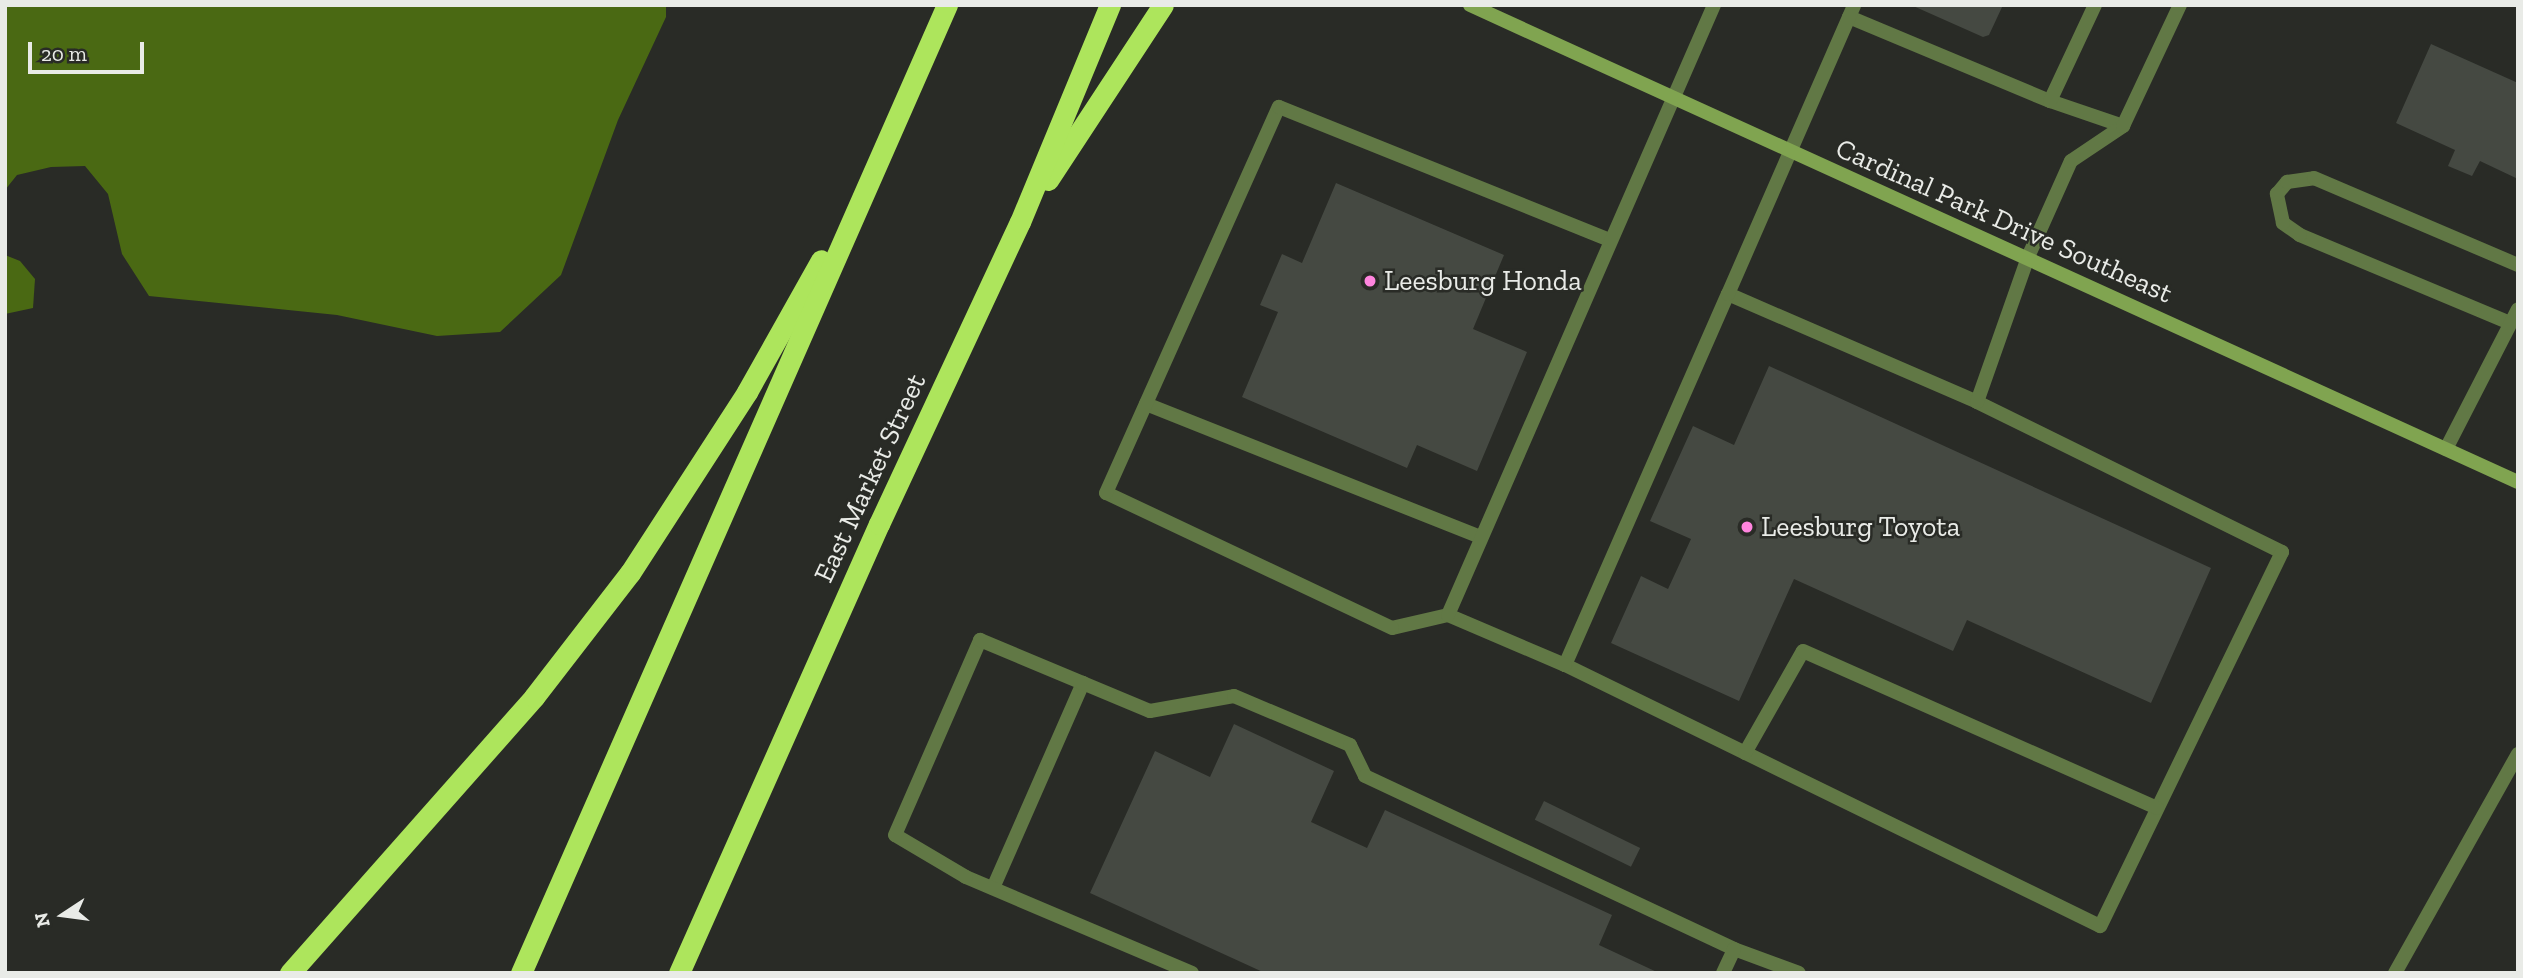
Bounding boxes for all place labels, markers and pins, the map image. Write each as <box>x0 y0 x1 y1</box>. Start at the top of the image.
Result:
place label: Leesburg Honda <box>1384 264 1582 298</box>
marker: Leesburg Honda <box>1362 273 1378 289</box>
place label: Leesburg Toyota <box>1761 510 1961 544</box>
marker: Leesburg Toyota <box>1739 519 1755 535</box>

